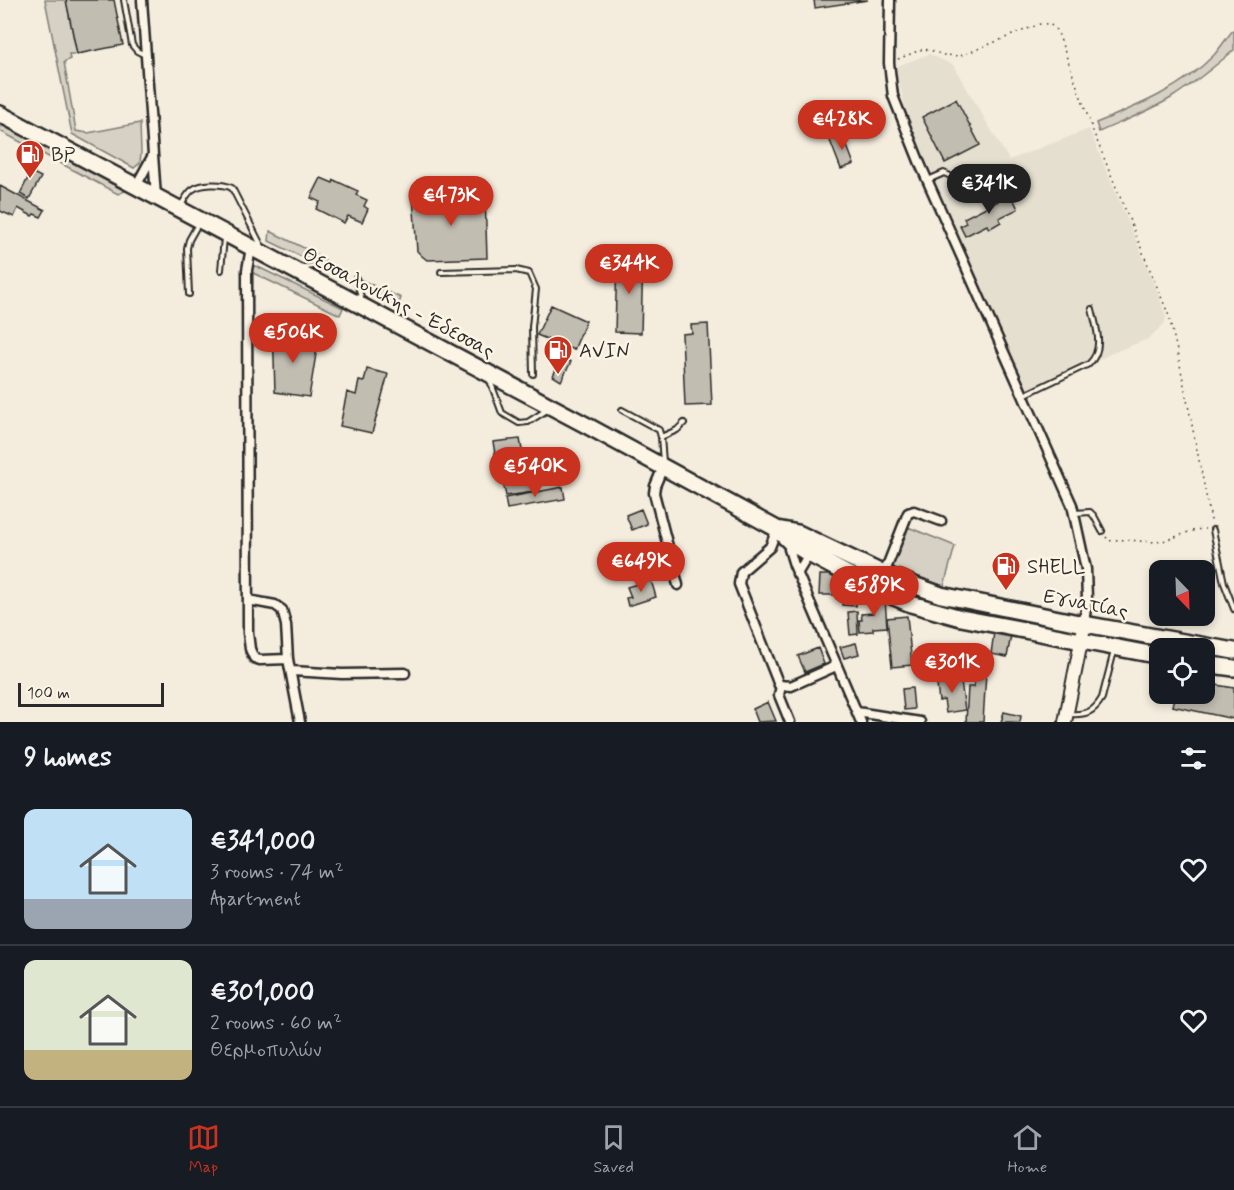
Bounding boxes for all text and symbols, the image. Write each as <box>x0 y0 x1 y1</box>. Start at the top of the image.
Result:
pin: €428K <box>800 100 884 151</box>
text: €428K <box>812 106 872 133</box>
fuel station icon: BP <box>14 138 46 180</box>
place label: BP <box>51 142 76 169</box>
pin: €341K <box>947 164 1031 215</box>
text: €341K <box>961 170 1017 197</box>
pin: €473K <box>409 176 493 227</box>
text: €473K <box>422 182 480 209</box>
street label: Θεσσαλονίκης - Έδεσσας <box>298 241 499 365</box>
pin: €344K <box>587 244 671 295</box>
text: €344K <box>599 250 659 277</box>
pin: €506K <box>251 313 335 364</box>
text: €506K <box>263 319 323 346</box>
fuel station icon: AVIN <box>542 334 574 376</box>
place label: AVIN <box>579 338 630 365</box>
pin: €540K <box>493 447 577 498</box>
text: €540K <box>503 453 567 480</box>
pin: €649K <box>599 542 683 593</box>
text: €649K <box>611 548 671 575</box>
fuel station icon: SHELL <box>990 550 1022 592</box>
place label: SHELL <box>1027 554 1086 581</box>
north arrow <box>1149 560 1215 626</box>
map controls <box>1149 560 1215 704</box>
pin: €589K <box>832 566 916 617</box>
text: €589K <box>844 572 904 599</box>
street label: Εγνατίας <box>1041 583 1131 626</box>
button: locate <box>1149 638 1215 704</box>
pin: €301K <box>910 643 994 694</box>
text: €301K <box>924 649 980 676</box>
scale bar <box>18 680 164 708</box>
text: 100 m <box>27 683 70 704</box>
text: 9 homes <box>24 741 112 775</box>
icon: filters <box>1177 742 1210 775</box>
text: €341,000 <box>210 825 315 859</box>
icon: home <box>72 833 144 905</box>
icon: heart <box>1177 853 1210 886</box>
text: 3 rooms · 74 m² <box>210 859 344 886</box>
text: Apartment <box>210 886 301 913</box>
text: €301,000 <box>210 976 314 1010</box>
icon: home <box>72 984 144 1056</box>
icon: heart <box>1177 1004 1210 1037</box>
text: 2 rooms · 60 m² <box>210 1010 342 1037</box>
text: Θερμοπυλών <box>210 1037 321 1064</box>
tab: Map <box>187 1121 220 1178</box>
tab: Saved <box>593 1121 634 1178</box>
tab: Home <box>1007 1121 1047 1178</box>

